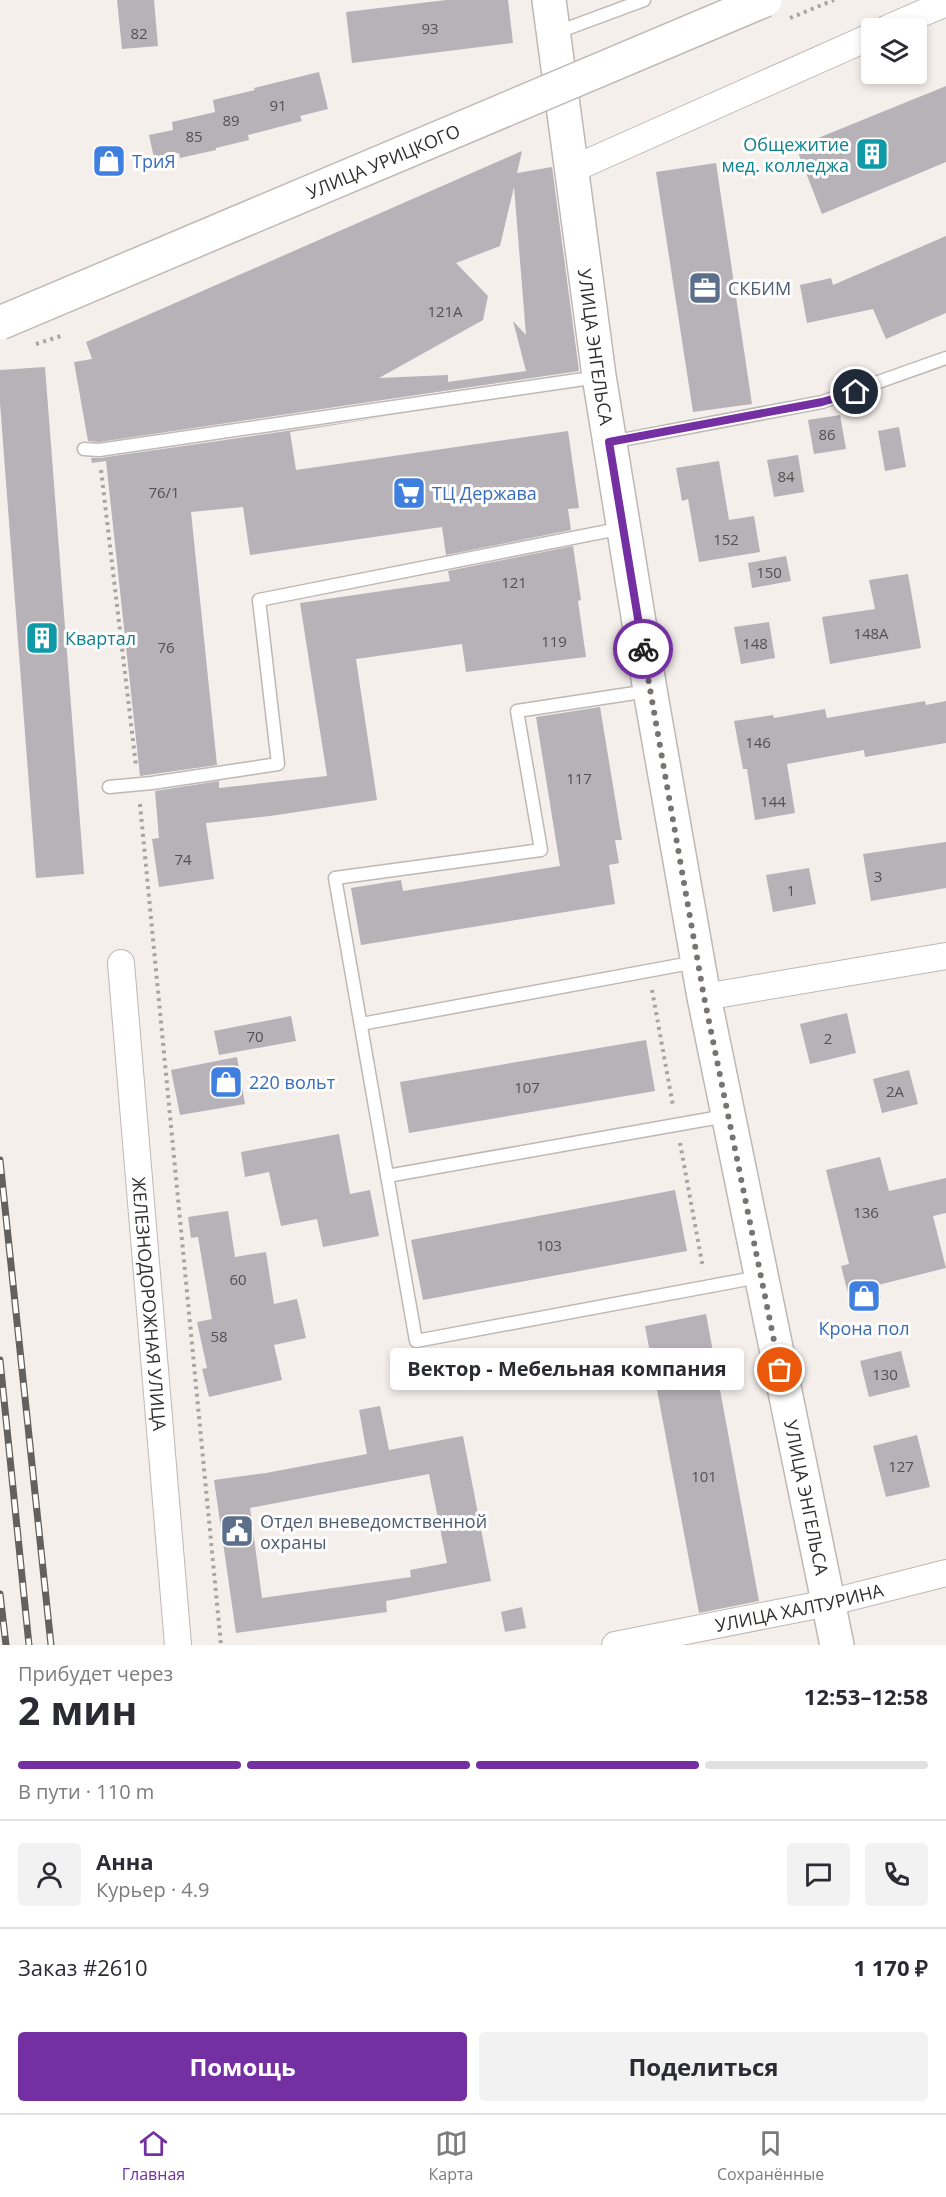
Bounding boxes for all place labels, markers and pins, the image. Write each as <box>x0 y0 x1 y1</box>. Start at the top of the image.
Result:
place label: Общежитие мед. колледжа <box>722 132 849 177</box>
building icon: Общежитие мед. колледжа <box>854 136 890 172</box>
shop icon: ТриЯ <box>91 143 127 179</box>
place label: ТриЯ <box>132 149 176 173</box>
office icon: СКБИМ <box>687 270 723 306</box>
place label: СКБИМ <box>728 276 791 300</box>
pin <box>830 366 881 417</box>
supermarket icon: ТЦ Держава <box>391 475 427 511</box>
place label: ТЦ Держава <box>432 481 537 505</box>
building icon: Квартал <box>24 620 60 656</box>
place label: Квартал <box>65 626 136 650</box>
shop icon: 220 вольт <box>208 1064 244 1100</box>
place label: 220 вольт <box>249 1070 336 1094</box>
shop icon: Крона пол <box>846 1278 882 1314</box>
place label: Крона пол <box>818 1316 910 1340</box>
pin <box>754 1344 805 1395</box>
callout: Вектор - Мебельная компания <box>390 1349 744 1391</box>
place label: Отдел вневедомственной охраны <box>260 1509 487 1554</box>
public building icon: Отдел вневедомственной охраны <box>219 1513 255 1549</box>

